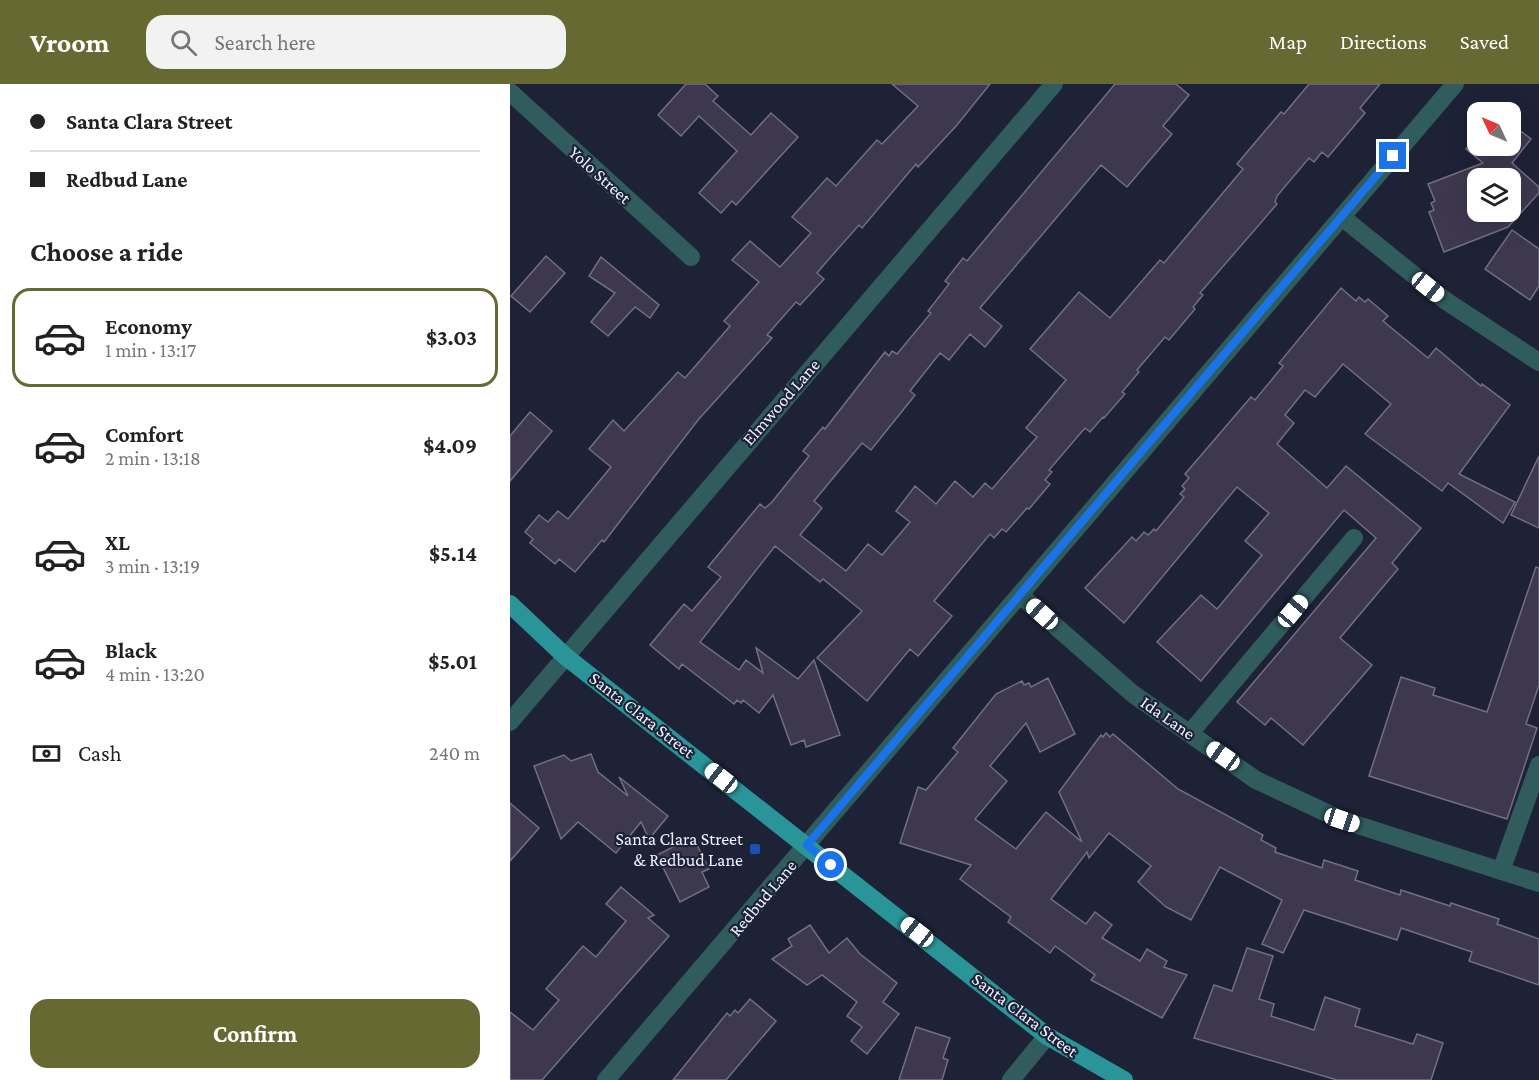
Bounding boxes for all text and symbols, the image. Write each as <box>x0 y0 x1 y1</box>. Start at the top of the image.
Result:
search box <box>146 15 566 69</box>
icon: search <box>167 26 200 59</box>
text: Vroom <box>30 27 110 58</box>
text: Search here <box>215 30 315 55</box>
text: Map <box>1269 30 1307 54</box>
text: Directions <box>1340 30 1427 54</box>
text: Saved <box>1460 30 1509 54</box>
north arrow <box>1467 102 1521 156</box>
map controls <box>1467 102 1521 222</box>
text: Santa Clara Street <box>66 109 233 134</box>
street label: Yolo Street <box>565 142 636 209</box>
route end <box>1379 142 1406 169</box>
text: Redbud Lane <box>66 167 187 192</box>
button: layers <box>1467 168 1521 222</box>
text: Choose a ride <box>30 237 183 267</box>
car <box>1408 269 1448 305</box>
icon: car <box>33 311 87 365</box>
text: Economy <box>105 314 192 339</box>
text: $3.03 <box>426 325 477 350</box>
text: 1 min · 13:17 <box>105 339 196 361</box>
street label: Elmwood Lane <box>738 355 824 449</box>
icon: car <box>33 419 87 473</box>
text: Comfort <box>105 422 183 447</box>
text: $4.09 <box>423 433 477 458</box>
text: 2 min · 13:18 <box>105 447 201 469</box>
icon: car <box>33 527 87 581</box>
text: XL <box>105 530 130 555</box>
text: $5.14 <box>429 541 477 566</box>
text: 3 min · 13:19 <box>105 555 200 577</box>
car <box>1275 591 1311 631</box>
car <box>1023 595 1061 633</box>
icon: car <box>33 635 87 689</box>
text: Black <box>105 638 157 663</box>
text: $5.01 <box>428 649 477 674</box>
text: 4 min · 13:20 <box>105 663 205 685</box>
street label: Santa Clara Street <box>586 668 699 763</box>
street label: Ida Lane <box>1137 692 1199 744</box>
icon: cash <box>30 737 63 770</box>
car <box>1203 738 1243 774</box>
text: Cash <box>78 741 122 766</box>
text: 240 m <box>429 742 480 764</box>
car <box>701 760 741 796</box>
car <box>1322 806 1362 834</box>
place label: Santa Clara Street & Redbud Lane <box>615 829 744 870</box>
marker: Santa Clara Street & Redbud Lane <box>748 842 762 856</box>
route start <box>817 851 844 878</box>
street label: Redbud Lane <box>725 856 801 940</box>
car <box>897 914 937 950</box>
street label: Santa Clara Street <box>968 969 1083 1062</box>
button: Confirm <box>30 999 480 1068</box>

